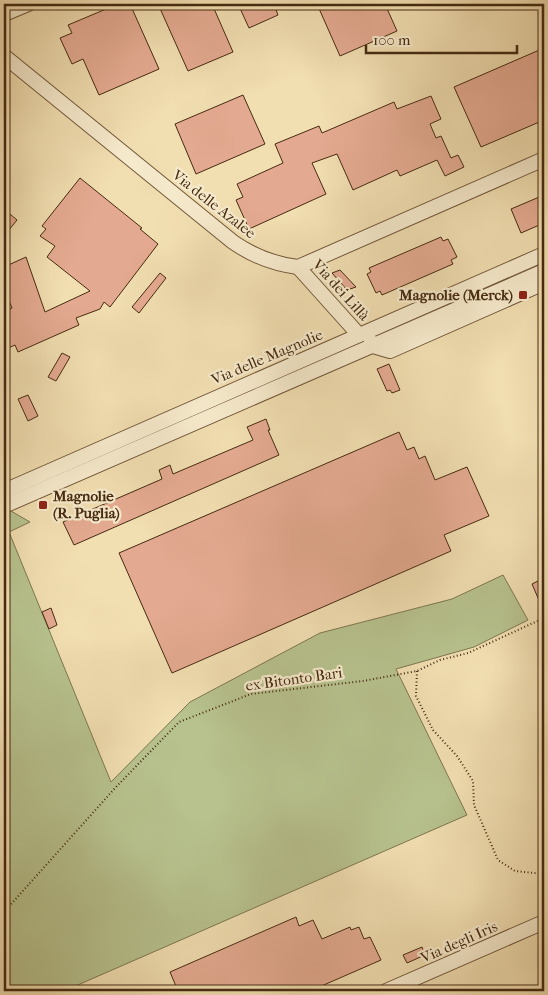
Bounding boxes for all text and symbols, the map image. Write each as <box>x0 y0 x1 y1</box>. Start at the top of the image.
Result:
scale bar <box>366 22 517 54</box>
text: 100 m <box>373 31 411 49</box>
street label: Via delle Azalee <box>168 165 260 242</box>
street label: Via dei Lillà <box>308 255 374 325</box>
place label: Magnolie (Merck) <box>398 286 513 304</box>
marker: Magnolie (Merck) <box>517 289 529 301</box>
street label: Via delle Magnolie <box>208 325 326 389</box>
place label: Magnolie (R. Puglia) <box>52 487 120 522</box>
marker: Magnolie (R. Puglia) <box>37 499 49 511</box>
street label: ex Bitonto Bari <box>244 663 344 695</box>
street label: Via degli Iris <box>417 917 500 967</box>

